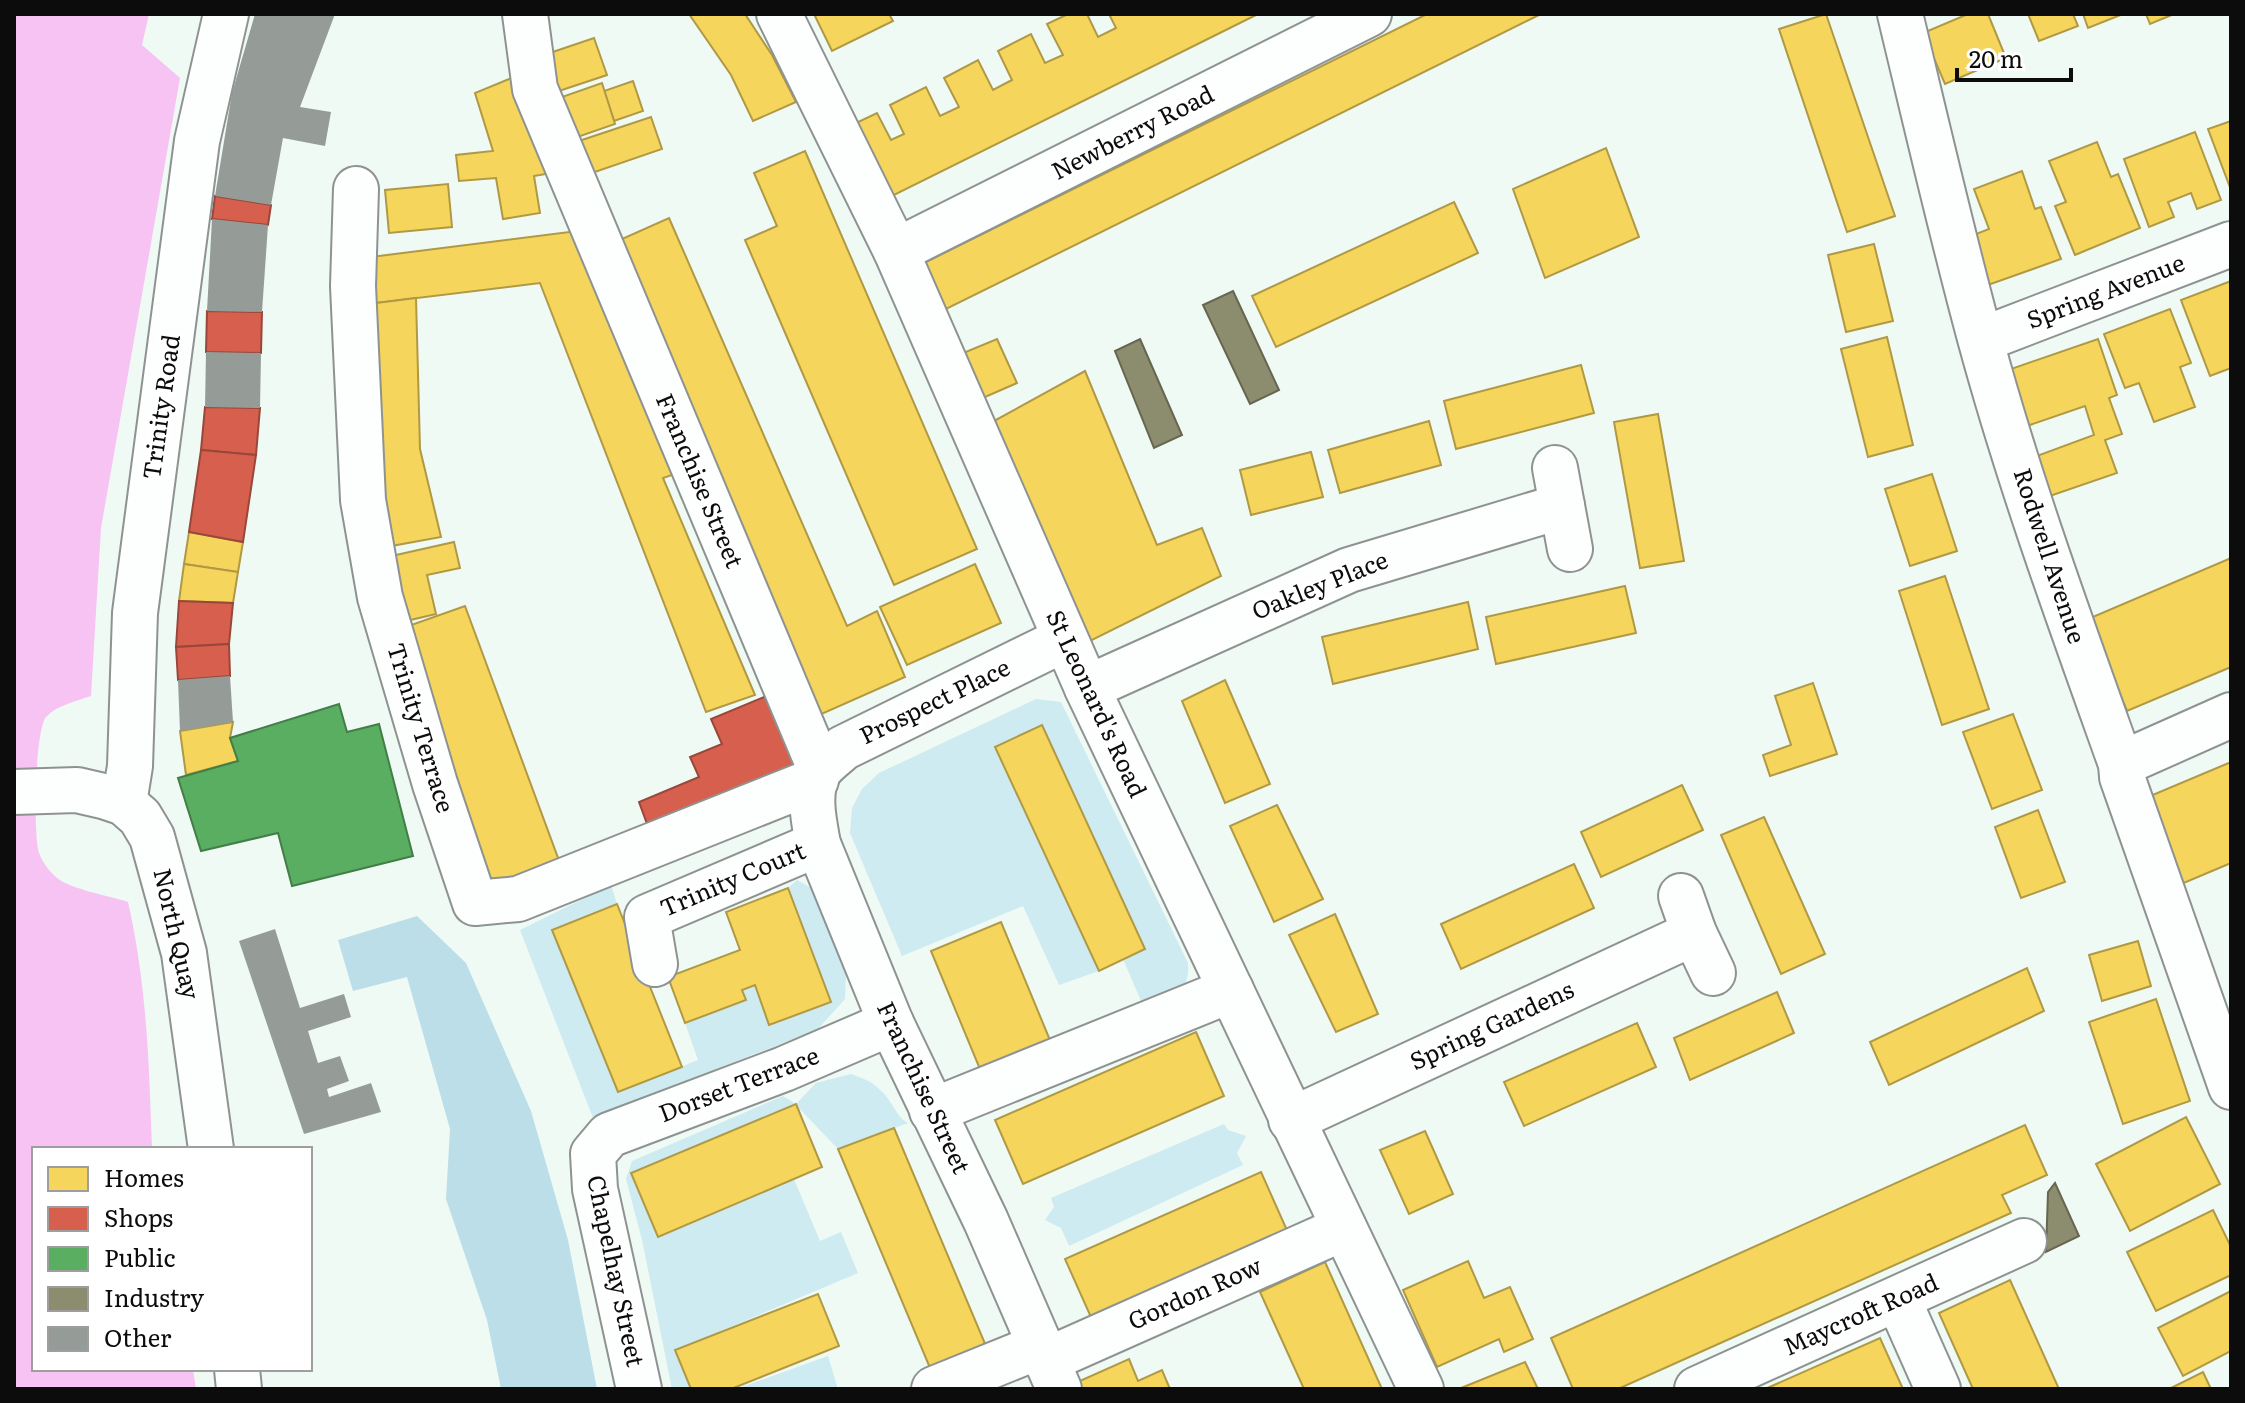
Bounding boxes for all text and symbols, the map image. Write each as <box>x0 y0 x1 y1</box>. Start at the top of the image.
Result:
scale bar <box>1957 32 2071 82</box>
text: 20 m <box>1969 40 2023 75</box>
street label: Newberry Road <box>1045 75 1219 187</box>
street label: Spring Avenue <box>2021 243 2189 336</box>
street label: Trinity Road <box>132 332 187 481</box>
street label: Franchise Street <box>649 387 754 573</box>
street label: Rodwell Avenue <box>2007 463 2096 647</box>
street label: Oakley Place <box>1246 541 1392 627</box>
street label: St Leonard's Road <box>1039 603 1157 803</box>
street label: Trinity Terrace <box>380 638 465 816</box>
street label: Prospect Place <box>853 648 1015 751</box>
street label: Trinity Court <box>654 831 810 924</box>
street label: North Quay <box>146 865 211 1002</box>
street label: Spring Gardens <box>1403 970 1579 1077</box>
street label: Franchise Street <box>870 995 981 1179</box>
street label: Dorset Terrace <box>653 1036 823 1129</box>
legend <box>32 1147 312 1371</box>
text: Homes <box>104 1159 184 1194</box>
street label: Chapelhay Street <box>580 1172 655 1370</box>
text: Shops <box>104 1199 173 1234</box>
text: Public <box>104 1239 175 1274</box>
street label: Gordon Row <box>1122 1246 1267 1337</box>
street label: Maycroft Road <box>1777 1263 1943 1363</box>
text: Industry <box>104 1279 204 1314</box>
text: Other <box>104 1319 172 1354</box>

